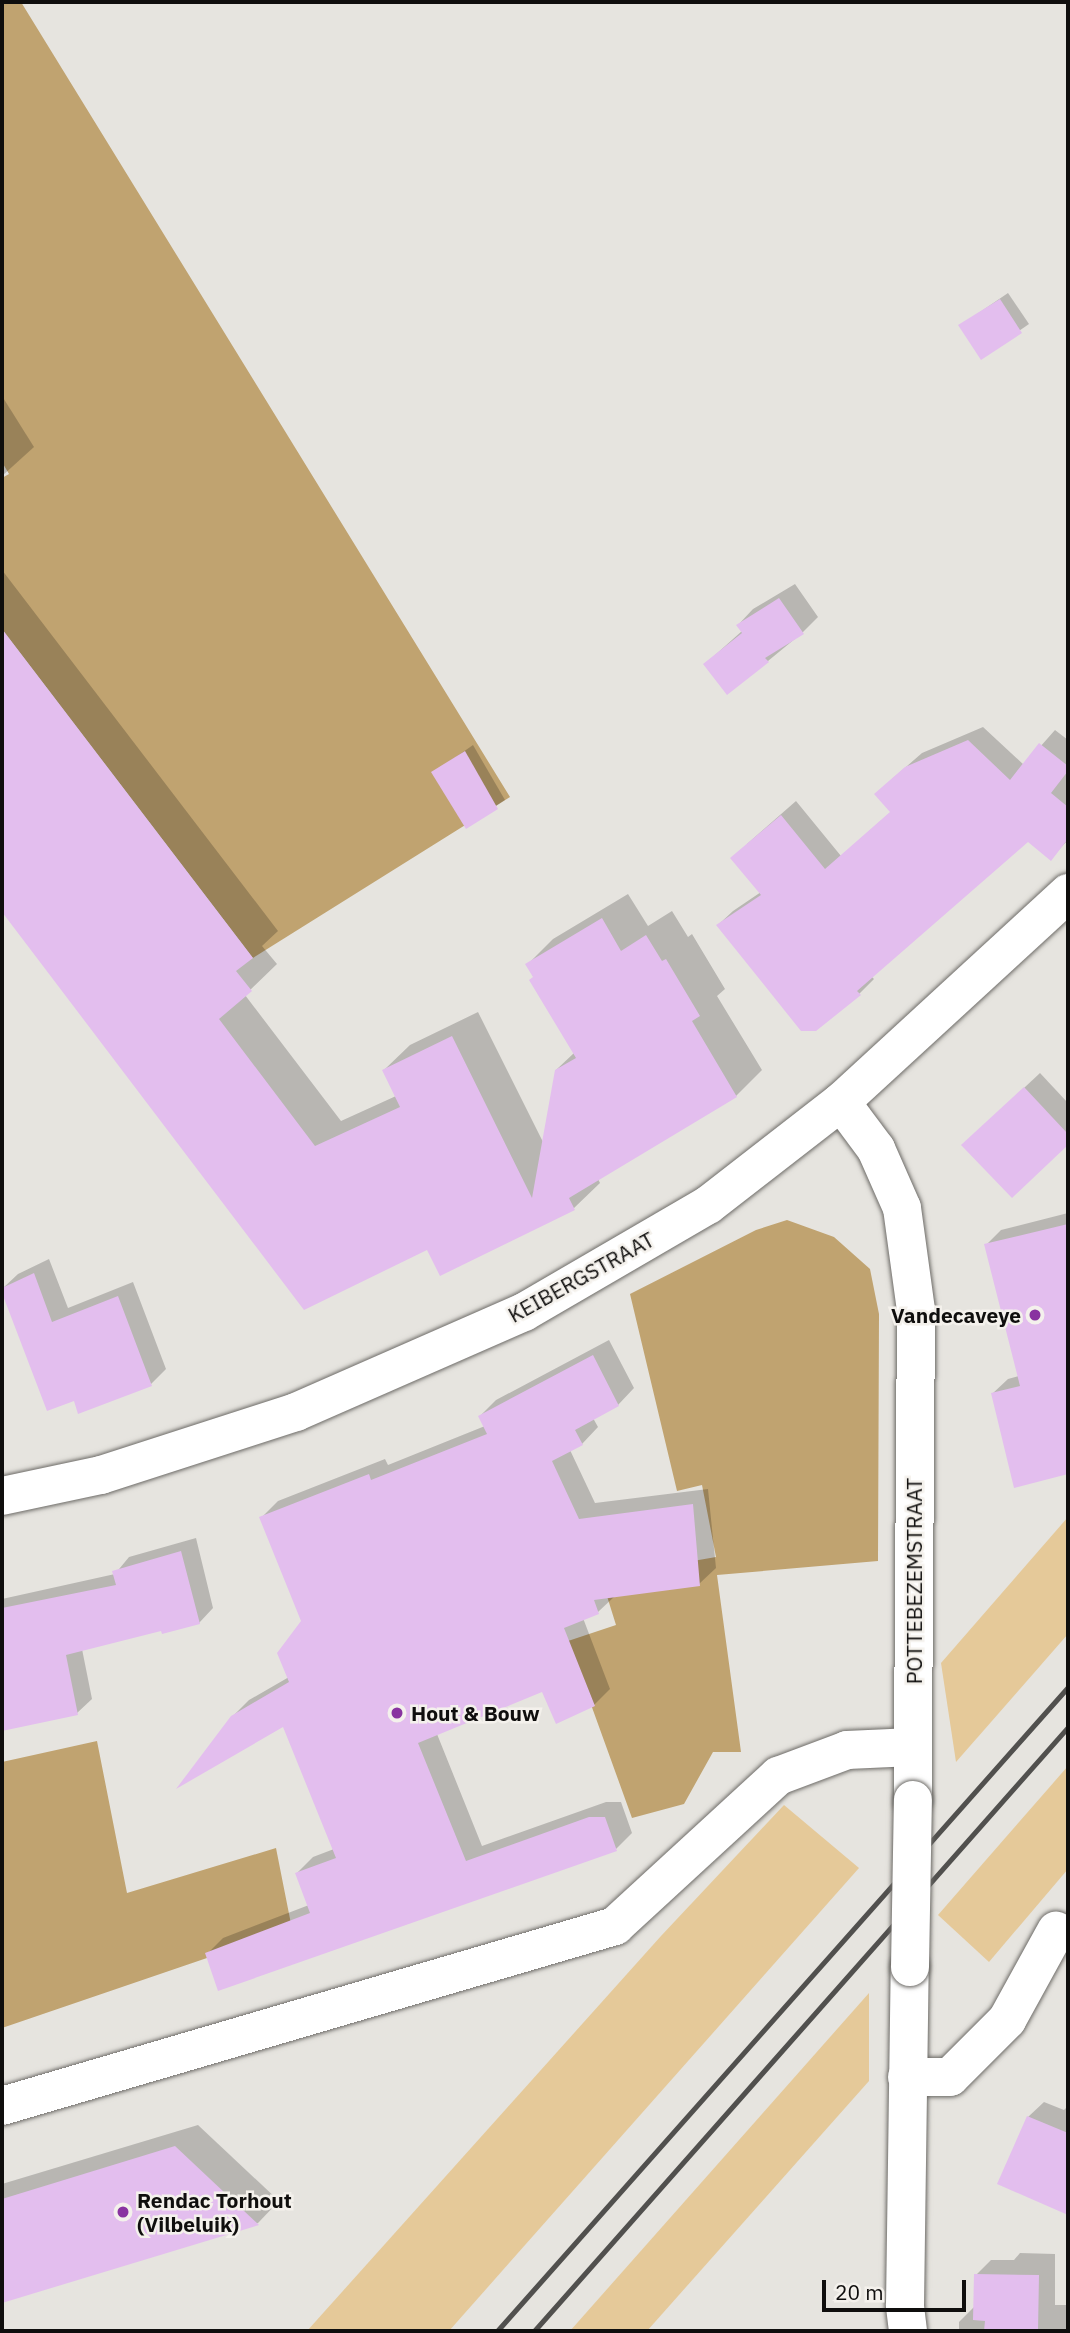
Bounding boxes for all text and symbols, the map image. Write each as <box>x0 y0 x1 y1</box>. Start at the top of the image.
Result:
street label: KEIBERGSTRAAT <box>504 1226 658 1328</box>
place label: Vandecaveye <box>891 1302 1021 1328</box>
marker: Vandecaveye <box>1027 1307 1043 1323</box>
street label: POTTEBEZEMSTRAAT <box>901 1478 927 1684</box>
place label: Hout & Bouw <box>411 1700 540 1726</box>
marker: Hout & Bouw <box>389 1705 405 1721</box>
place label: Rendac Torhout (Vilbeluik) <box>137 2187 292 2237</box>
marker: Rendac Torhout (Vilbeluik) <box>115 2204 131 2220</box>
scale bar <box>825 2266 968 2310</box>
text: 20 m <box>835 2278 884 2306</box>

